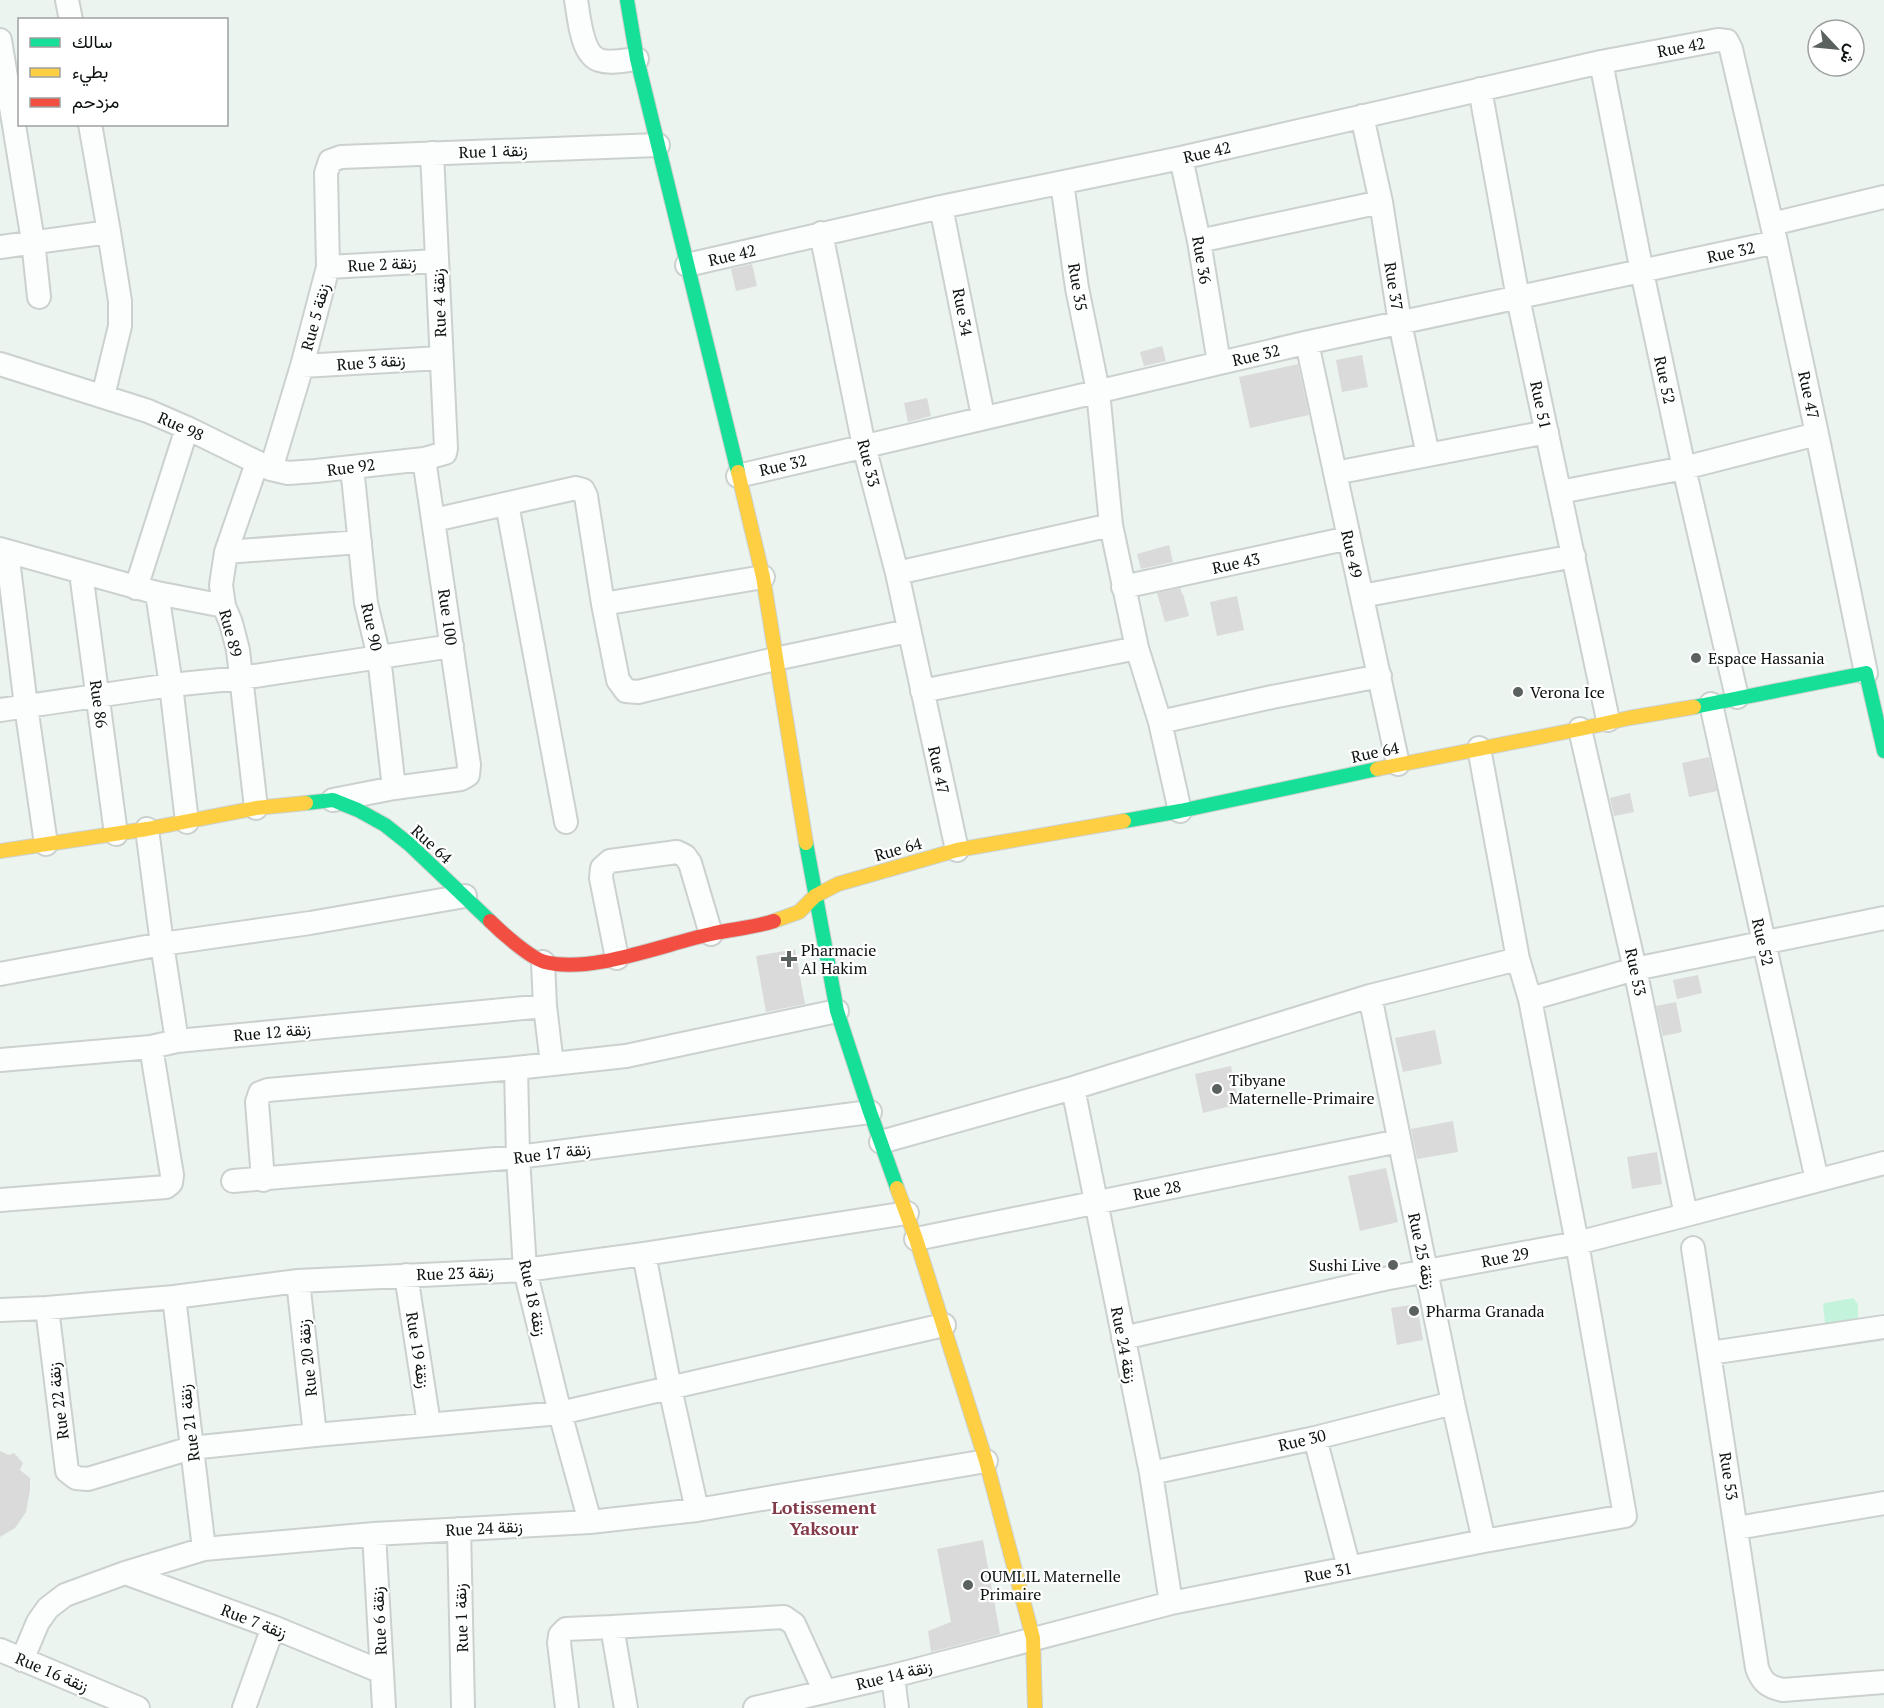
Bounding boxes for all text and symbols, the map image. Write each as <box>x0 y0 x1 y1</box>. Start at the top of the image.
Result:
legend <box>18 18 228 126</box>
north arrow <box>1806 18 1866 78</box>
text: سالك <box>72 29 112 53</box>
street label: Rue 42 <box>1655 32 1707 62</box>
text: ش <box>1835 41 1864 68</box>
text: بطيء <box>72 59 108 87</box>
text: مزدحم <box>72 89 119 114</box>
street label: Rue 42 <box>1181 136 1233 168</box>
street label: Rue 1 زنقة <box>458 139 528 163</box>
street label: Rue 36 <box>1187 234 1217 286</box>
street label: Rue 32 <box>1705 236 1757 268</box>
street label: Rue 42 <box>706 239 758 271</box>
street label: Rue 2 زنقة <box>347 251 417 277</box>
street label: Rue 37 <box>1379 260 1409 312</box>
street label: Rue 35 <box>1063 261 1093 313</box>
street label: Rue 4 زنقة <box>427 268 451 338</box>
street label: Rue 5 زنقة <box>295 281 335 353</box>
street label: Rue 34 <box>948 286 979 338</box>
street label: Rue 32 <box>1230 339 1282 371</box>
street label: Rue 3 زنقة <box>336 349 406 375</box>
street label: Rue 52 <box>1649 354 1681 406</box>
street label: Rue 47 <box>1793 369 1825 421</box>
street label: Rue 51 <box>1525 379 1557 431</box>
street label: Rue 98 <box>154 406 208 446</box>
street label: Rue 33 <box>852 437 886 489</box>
street label: Rue 32 <box>757 449 809 481</box>
street label: Rue 92 <box>326 453 376 481</box>
street label: Rue 49 <box>1336 528 1368 580</box>
street label: Rue 43 <box>1210 547 1262 579</box>
street label: Rue 100 <box>433 587 463 647</box>
street label: Rue 90 <box>356 601 388 653</box>
street label: Rue 89 <box>214 607 248 659</box>
place label: Espace Hassania <box>1708 647 1825 669</box>
marker: Espace Hassania <box>1689 651 1703 665</box>
street label: Rue 86 <box>85 679 113 730</box>
place label: Verona Ice <box>1530 681 1605 703</box>
marker: Verona Ice <box>1511 685 1525 699</box>
street label: Rue 64 <box>1349 736 1401 768</box>
street label: Rue 47 <box>923 744 955 796</box>
street label: Rue 64 <box>407 820 458 869</box>
street label: Rue 64 <box>872 832 925 866</box>
street label: Rue 52 <box>1747 916 1779 968</box>
place label: Pharmacie Al Hakim <box>801 939 876 979</box>
street label: Rue 53 <box>1620 946 1652 998</box>
marker: Pharmacie Al Hakim <box>782 952 796 966</box>
street label: Rue 12 زنقة <box>232 1018 312 1046</box>
place label: Tibyane Maternelle-Primaire <box>1229 1069 1375 1109</box>
marker: Tibyane Maternelle-Primaire <box>1210 1082 1224 1096</box>
street label: Rue 17 زنقة <box>512 1137 592 1169</box>
street label: Rue 28 <box>1131 1175 1183 1205</box>
street label: Rue 25 زنقة <box>1403 1211 1441 1291</box>
street label: Rue 29 <box>1479 1242 1531 1272</box>
place label: Sushi Live <box>1309 1254 1381 1276</box>
street label: Rue 18 زنقة <box>514 1258 552 1338</box>
marker: Sushi Live <box>1386 1258 1400 1272</box>
street label: Rue 23 زنقة <box>416 1261 494 1285</box>
place label: Pharma Granada <box>1426 1300 1545 1322</box>
marker: Pharma Granada <box>1407 1304 1421 1318</box>
street label: Rue 24 زنقة <box>1106 1305 1142 1385</box>
street label: Rue 19 زنقة <box>401 1310 435 1390</box>
street label: Rue 20 زنقة <box>292 1318 322 1398</box>
street label: Rue 22 زنقة <box>42 1361 74 1441</box>
street label: Rue 21 زنقة <box>173 1383 205 1463</box>
street label: Rue 30 <box>1276 1424 1328 1456</box>
street label: Rue 53 <box>1714 1450 1744 1502</box>
district label: Lotissement Yaksour <box>771 1495 877 1540</box>
street label: Rue 24 زنقة <box>445 1515 523 1541</box>
street label: Rue 31 <box>1302 1557 1354 1587</box>
place label: OUMLIL Maternelle Primaire <box>980 1565 1121 1605</box>
marker: OUMLIL Maternelle Primaire <box>961 1578 975 1592</box>
street label: Rue 1 زنقة <box>449 1583 473 1653</box>
street label: Rue 6 زنقة <box>366 1586 392 1656</box>
street label: Rue 7 زنقة <box>218 1598 290 1644</box>
street label: Rue 16 زنقة <box>12 1647 92 1697</box>
street label: Rue 14 زنقة <box>854 1655 934 1695</box>

